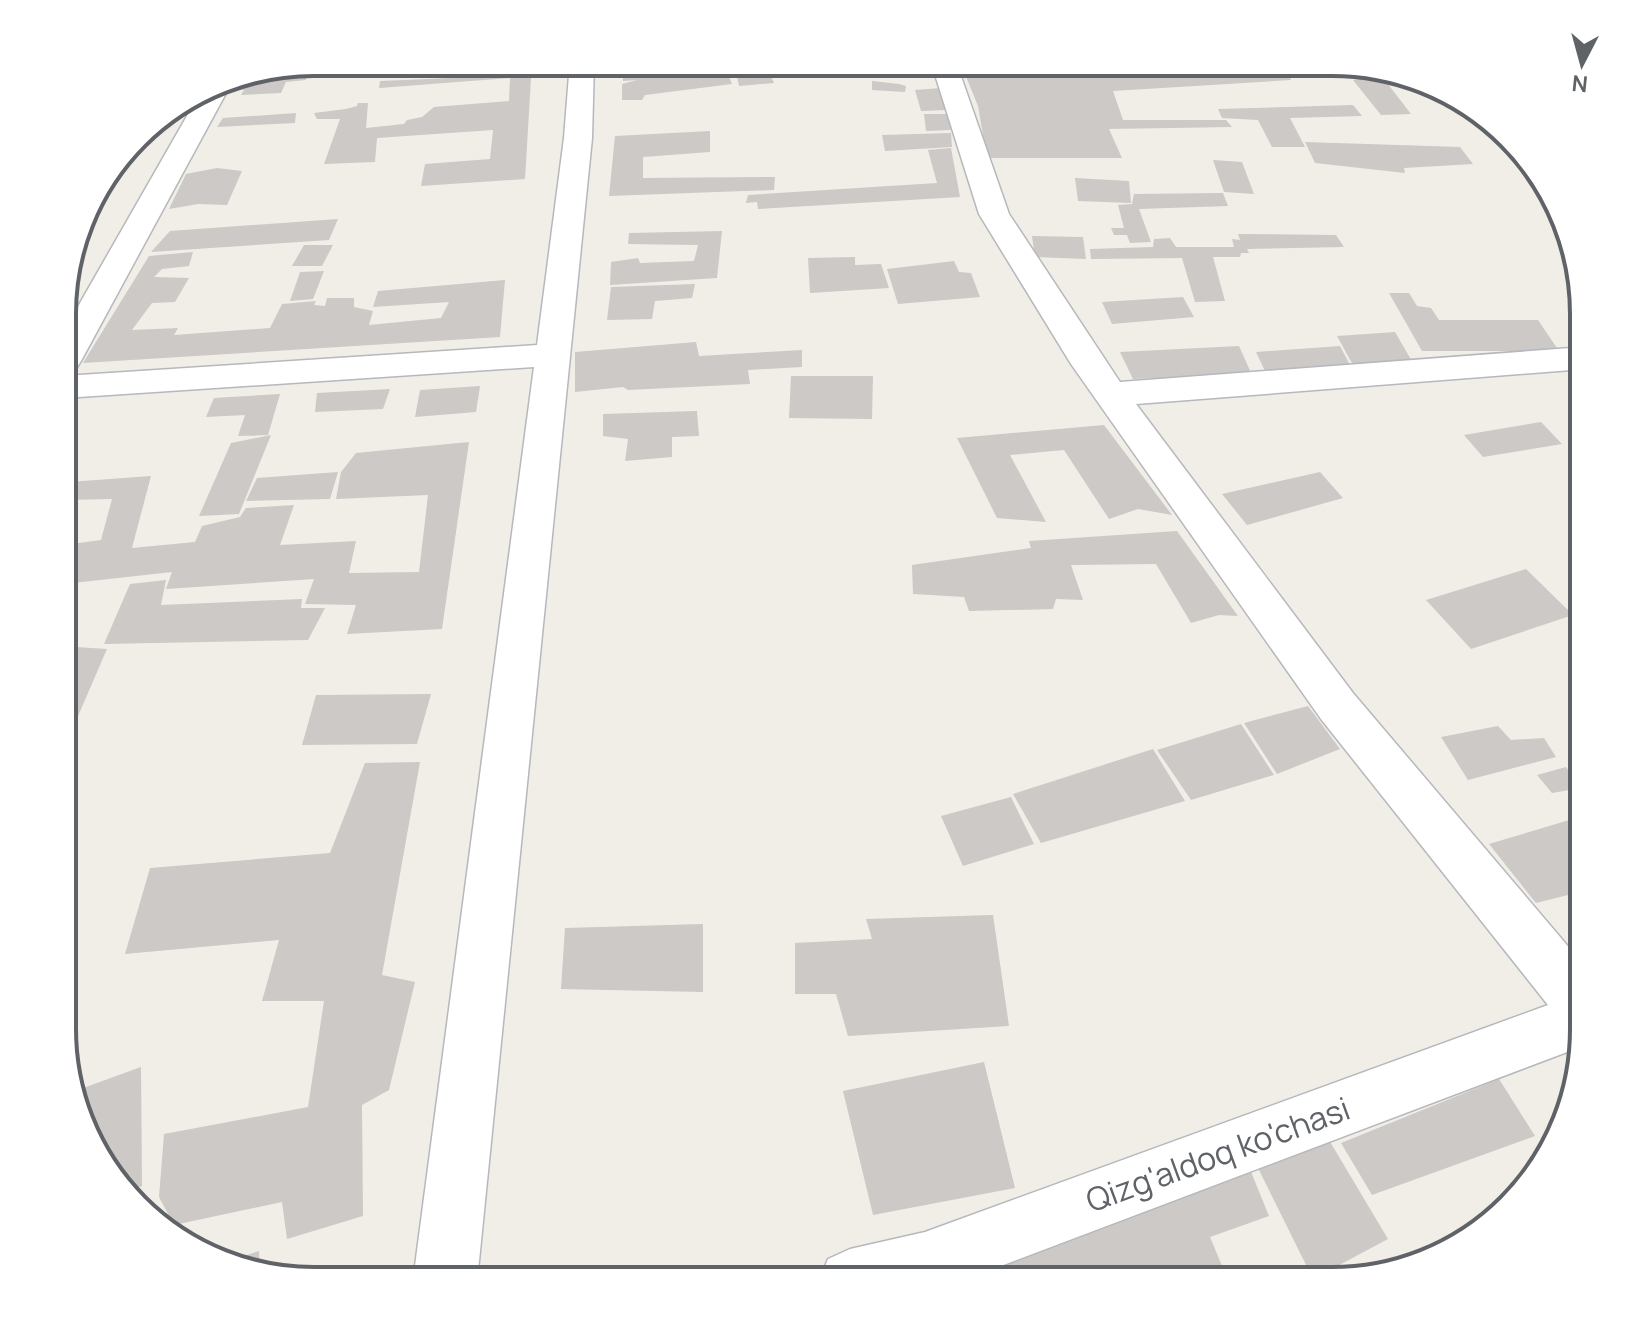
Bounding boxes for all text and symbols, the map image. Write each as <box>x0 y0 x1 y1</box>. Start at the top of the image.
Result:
north arrow <box>1542 24 1622 104</box>
text: N <box>1570 68 1589 100</box>
street label: Qizg'aldoq ko'chasi <box>1080 1086 1356 1222</box>

